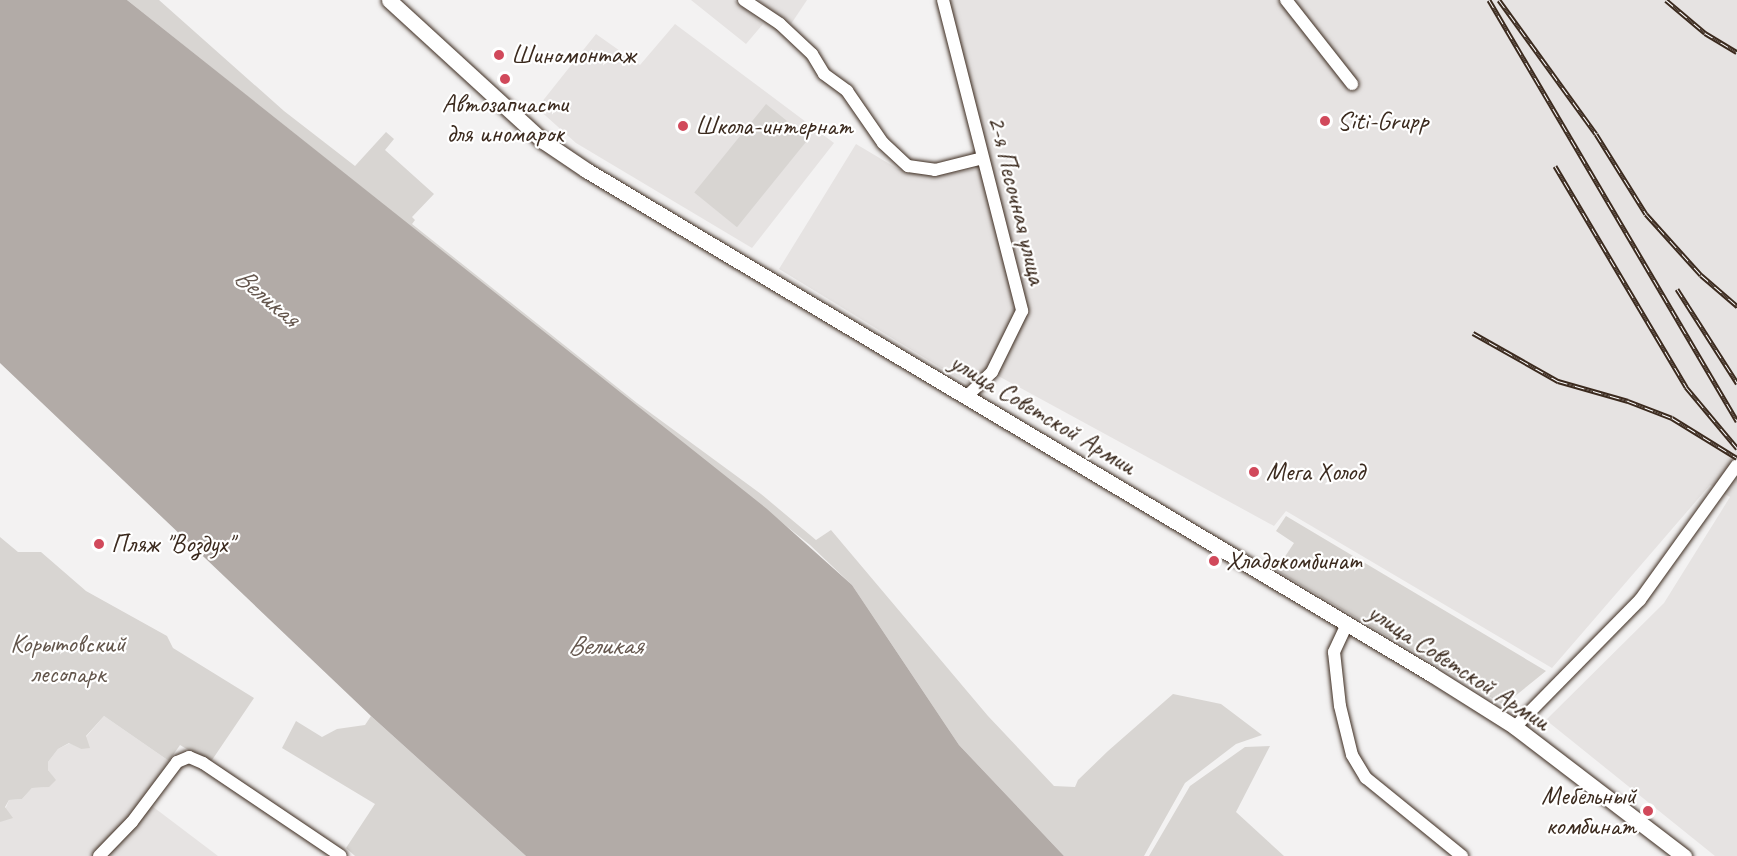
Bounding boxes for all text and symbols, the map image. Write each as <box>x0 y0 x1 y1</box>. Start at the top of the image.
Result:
place label: Шиномонтаж <box>511 39 635 71</box>
marker: Шиномонтаж <box>492 48 506 62</box>
marker: Автозапчасти для иномарок <box>498 72 512 86</box>
place label: Автозапчасти для иномарок <box>442 88 568 150</box>
place label: Siti-Grupp <box>1337 105 1428 137</box>
place label: Школа-интернат <box>695 110 853 142</box>
street label: 2-я Песочная улица <box>981 111 1053 289</box>
marker: Siti-Grupp <box>1318 114 1332 128</box>
marker: Школа-интернат <box>676 119 690 133</box>
water label: Великая <box>228 261 306 333</box>
street label: улица Советской Армии <box>943 345 1143 483</box>
place label: Мега Холод <box>1266 456 1366 488</box>
marker: Мега Холод <box>1247 465 1261 479</box>
place label: Пляж "Воздух" <box>111 528 233 560</box>
marker: Пляж "Воздух" <box>92 537 106 551</box>
place label: Хладокомбинат <box>1226 545 1361 577</box>
marker: Хладокомбинат <box>1207 554 1221 568</box>
street label: улица Советской Армии <box>1361 596 1557 738</box>
park label: Корытовский лесопарк <box>10 628 126 690</box>
water label: Великая <box>568 630 642 662</box>
place label: Мебельный комбинат <box>1541 780 1636 842</box>
marker: Мебельный комбинат <box>1641 804 1655 818</box>

